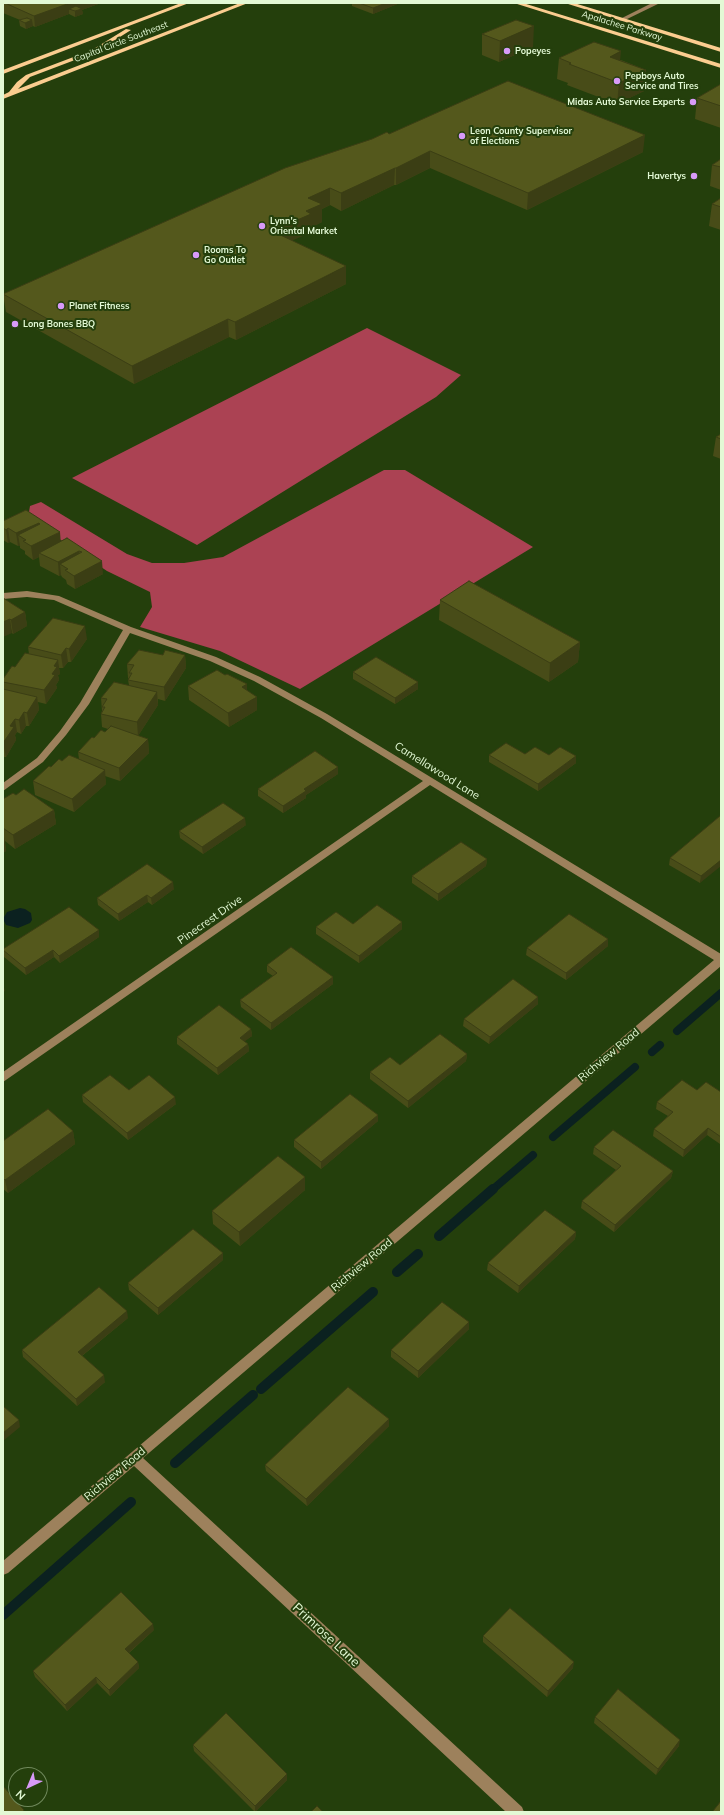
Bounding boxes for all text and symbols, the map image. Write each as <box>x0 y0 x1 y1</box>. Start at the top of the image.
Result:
street label: Apalachee Parkway <box>581 9 663 43</box>
street label: Capital Circle Southeast <box>73 19 169 65</box>
marker: Popeyes <box>502 46 512 56</box>
place label: Popeyes <box>515 46 551 56</box>
place label: Pepboys Auto Service and Tires <box>625 71 699 92</box>
marker: Pepboys Auto Service and Tires <box>612 76 622 86</box>
place label: Midas Auto Service Experts <box>567 97 685 107</box>
marker: Midas Auto Service Experts <box>688 97 698 107</box>
place label: Leon County Supervisor of Elections <box>470 126 572 147</box>
marker: Leon County Supervisor of Elections <box>457 131 467 141</box>
place label: Havertys <box>647 171 686 181</box>
marker: Havertys <box>689 171 699 181</box>
place label: Lynn's Oriental Market <box>270 216 337 237</box>
marker: Lynn's Oriental Market <box>257 221 267 231</box>
place label: Rooms To Go Outlet <box>204 245 246 266</box>
marker: Rooms To Go Outlet <box>191 250 201 260</box>
marker: Planet Fitness <box>56 301 66 311</box>
place label: Planet Fitness <box>69 301 129 311</box>
marker: Long Bones BBQ <box>10 319 20 329</box>
place label: Long Bones BBQ <box>23 319 95 329</box>
street label: Camellawood Lane <box>392 739 482 803</box>
street label: Pinecrest Drive <box>175 893 245 947</box>
street label: Richview Road <box>576 1026 642 1084</box>
street label: Richview Road <box>329 1236 395 1294</box>
street label: Richview Road <box>82 1445 148 1503</box>
street label: Primrose Lane <box>289 1600 363 1670</box>
north arrow <box>8 1767 48 1807</box>
text: N <box>13 1787 28 1803</box>

